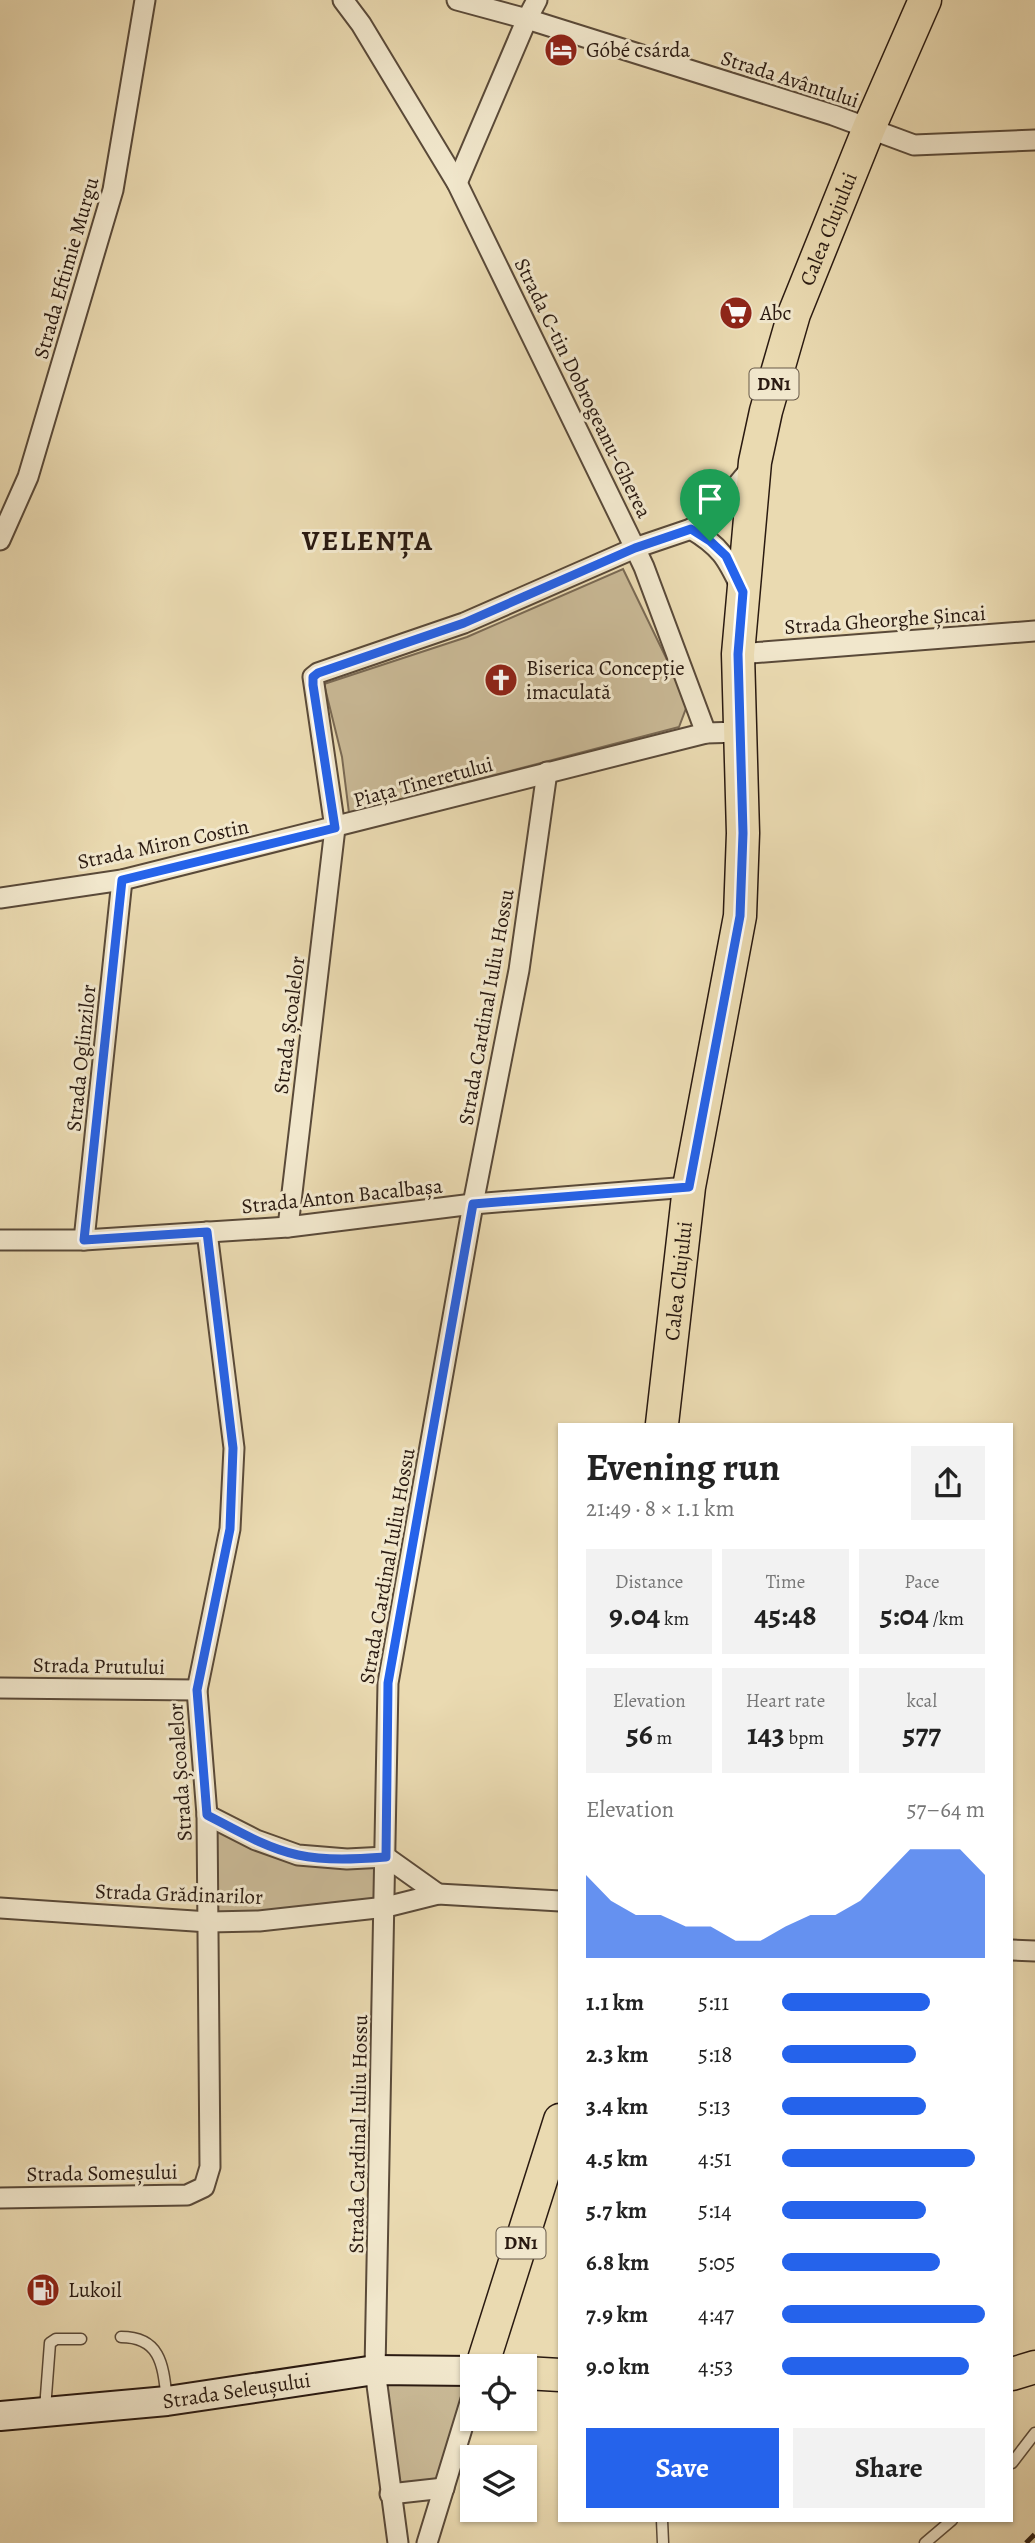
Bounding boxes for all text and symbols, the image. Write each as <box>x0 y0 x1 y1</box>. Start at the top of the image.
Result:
hotel icon: Góbé csárda <box>542 31 580 69</box>
place label: Góbé csárda <box>586 36 691 64</box>
street label: Strada Avântului <box>717 43 863 115</box>
street label: Calea Clujului <box>793 168 864 290</box>
street label: Strada Eftimie Murgu <box>27 173 106 362</box>
street label: Strada C-tin Dobrogeanu-Gherea <box>508 253 658 523</box>
supermarket icon: Abc <box>717 294 755 332</box>
place label: Abc <box>759 299 792 327</box>
road number: DN1 <box>750 368 798 400</box>
pin <box>680 469 740 541</box>
icon: arrive <box>691 480 729 518</box>
district label: VELENȚA <box>301 522 434 560</box>
street label: Strada Gheorghe Șincai <box>783 599 987 641</box>
place label: Biserica Concepție imaculată <box>526 654 685 706</box>
church icon: Biserica Concepție imaculată <box>482 661 520 699</box>
street label: Piața Tineretului <box>350 750 496 814</box>
street label: Strada Miron Costin <box>75 812 251 876</box>
street label: Strada Cardinal Iuliu Hossu <box>451 886 521 1127</box>
street label: Strada Școalelor <box>267 955 311 1095</box>
street label: Strada Oglinzilor <box>59 983 103 1133</box>
street label: Strada Anton Bacalbașa <box>240 1172 444 1220</box>
street label: Calea Clujului <box>658 1220 699 1342</box>
text: Evening run <box>586 1441 780 1493</box>
street label: Strada Cardinal Iuliu Hossu <box>352 1445 422 1686</box>
button: share <box>911 1446 985 1520</box>
text: 21:49 · 8 × 1.1 km <box>586 1493 735 1524</box>
text: Distance <box>615 1569 683 1595</box>
text: Time <box>766 1569 805 1595</box>
text: Pace <box>904 1569 939 1595</box>
text: 9.04 <box>609 1595 660 1635</box>
text: 45:48 <box>754 1595 817 1635</box>
text: 5:04 <box>880 1595 929 1635</box>
text: km <box>660 1606 689 1632</box>
text: /km <box>929 1606 964 1632</box>
street label: Strada Prutului <box>33 1651 165 1681</box>
text: Elevation <box>613 1688 686 1714</box>
text: Heart rate <box>746 1688 825 1714</box>
text: kcal <box>907 1688 937 1714</box>
street label: Strada Școalelor <box>161 1702 199 1842</box>
text: 56 <box>626 1714 653 1754</box>
text: 143 <box>747 1714 785 1754</box>
text: 577 <box>903 1714 941 1754</box>
text: m <box>653 1725 672 1751</box>
text: bpm <box>785 1725 824 1751</box>
text: Elevation <box>586 1794 674 1825</box>
text: 57–64 m <box>907 1794 985 1825</box>
street label: Strada Grădinarilor <box>94 1877 264 1911</box>
text: 1.1 km <box>586 1987 644 2018</box>
text: 5:11 <box>698 1987 729 2018</box>
street label: Strada Cardinal Iuliu Hossu <box>342 2014 374 2254</box>
text: 2.3 km <box>586 2039 649 2070</box>
text: 5:18 <box>698 2039 732 2070</box>
text: 3.4 km <box>586 2091 648 2122</box>
text: 5:13 <box>698 2091 731 2122</box>
text: 4.5 km <box>586 2143 648 2174</box>
text: 4:51 <box>698 2143 732 2174</box>
street label: Strada Someșului <box>26 2158 178 2188</box>
text: 5.7 km <box>586 2195 647 2226</box>
text: 5:14 <box>698 2195 732 2226</box>
road number: DN1 <box>496 2228 546 2258</box>
text: 6.8 km <box>586 2247 649 2278</box>
text: 5:05 <box>698 2247 736 2278</box>
fuel station icon: Lukoil <box>24 2271 62 2309</box>
place label: Lukoil <box>68 2276 122 2304</box>
text: 7.9 km <box>586 2299 648 2330</box>
text: 4:47 <box>698 2299 734 2330</box>
text: 9.0 km <box>586 2351 650 2382</box>
text: 4:53 <box>698 2351 733 2382</box>
map controls <box>460 2354 537 2522</box>
button: locate <box>460 2354 537 2431</box>
street label: Strada Seleușului <box>161 2366 313 2415</box>
button: Save <box>586 2428 779 2508</box>
button: Share <box>793 2428 985 2508</box>
button: layers <box>460 2445 537 2522</box>

